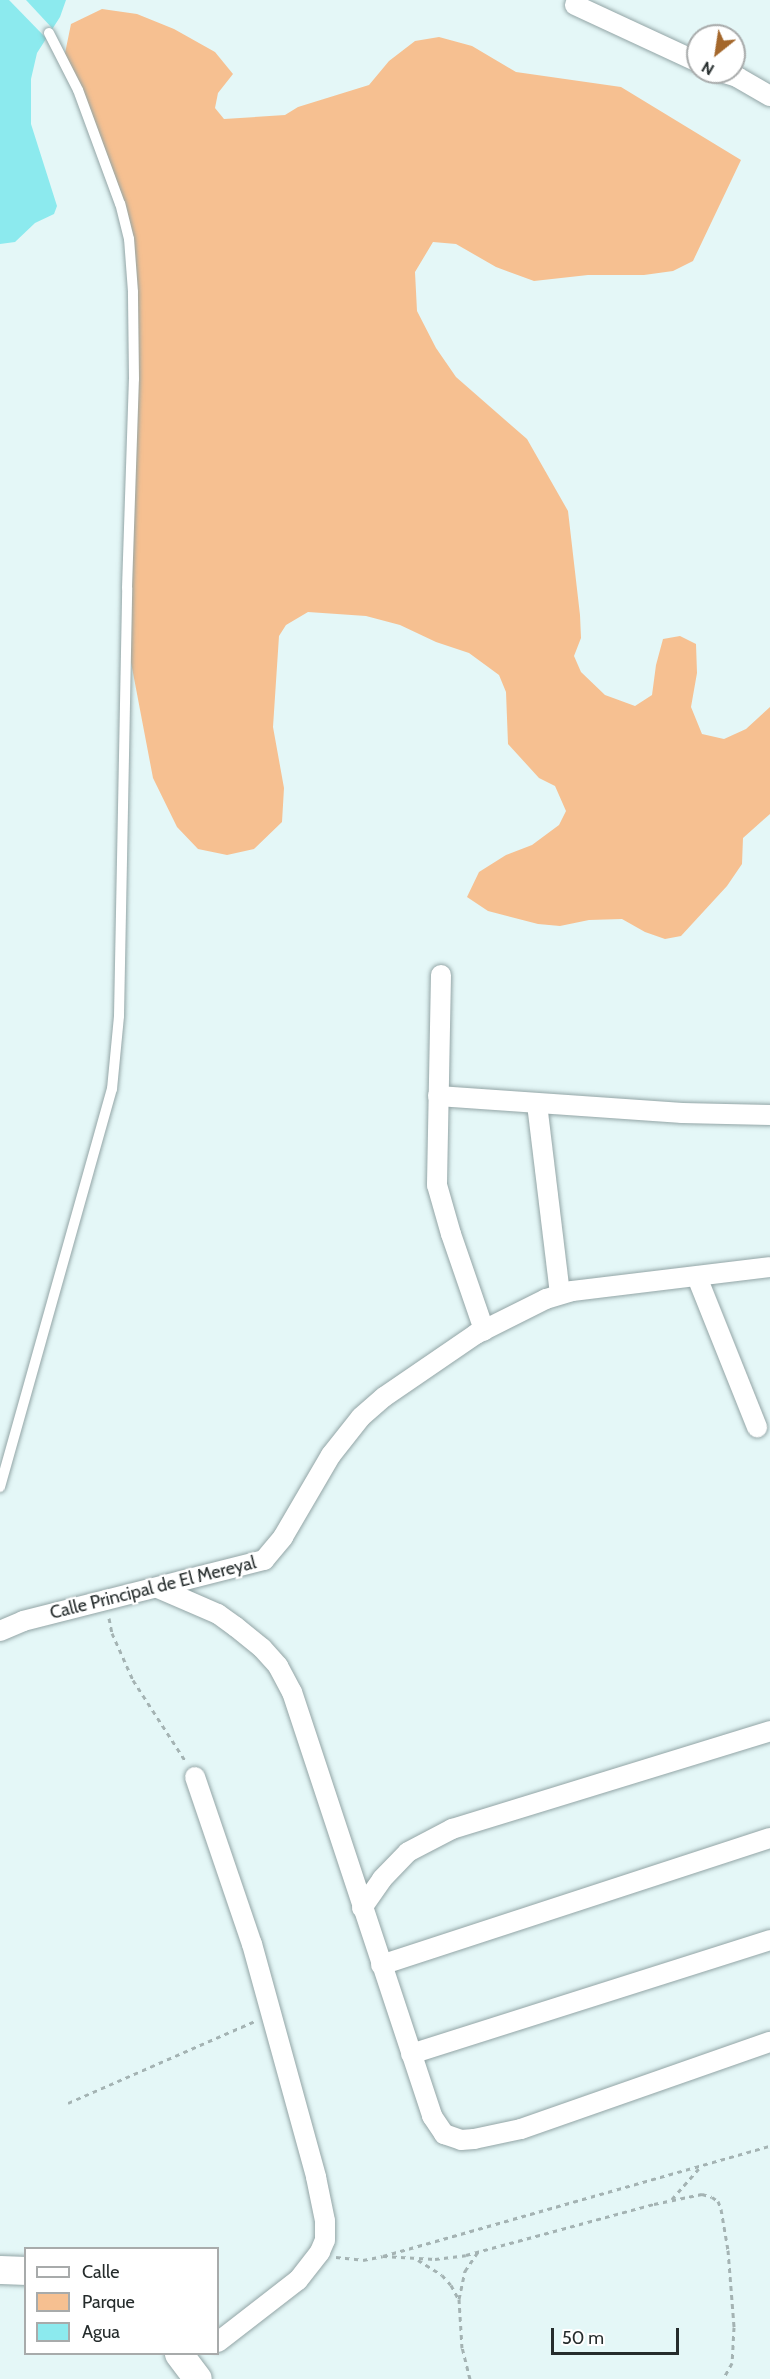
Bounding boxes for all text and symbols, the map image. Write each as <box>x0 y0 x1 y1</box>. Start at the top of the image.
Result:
north arrow <box>686 24 746 84</box>
text: N <box>698 57 717 79</box>
street label: Calle Principal de El Mereyal <box>48 1552 258 1624</box>
legend <box>24 2247 219 2355</box>
text: Calle <box>82 2261 119 2283</box>
text: Parque <box>82 2291 135 2313</box>
scale bar <box>554 2316 682 2354</box>
text: Agua <box>82 2321 120 2343</box>
text: 50 m <box>562 2327 604 2349</box>

